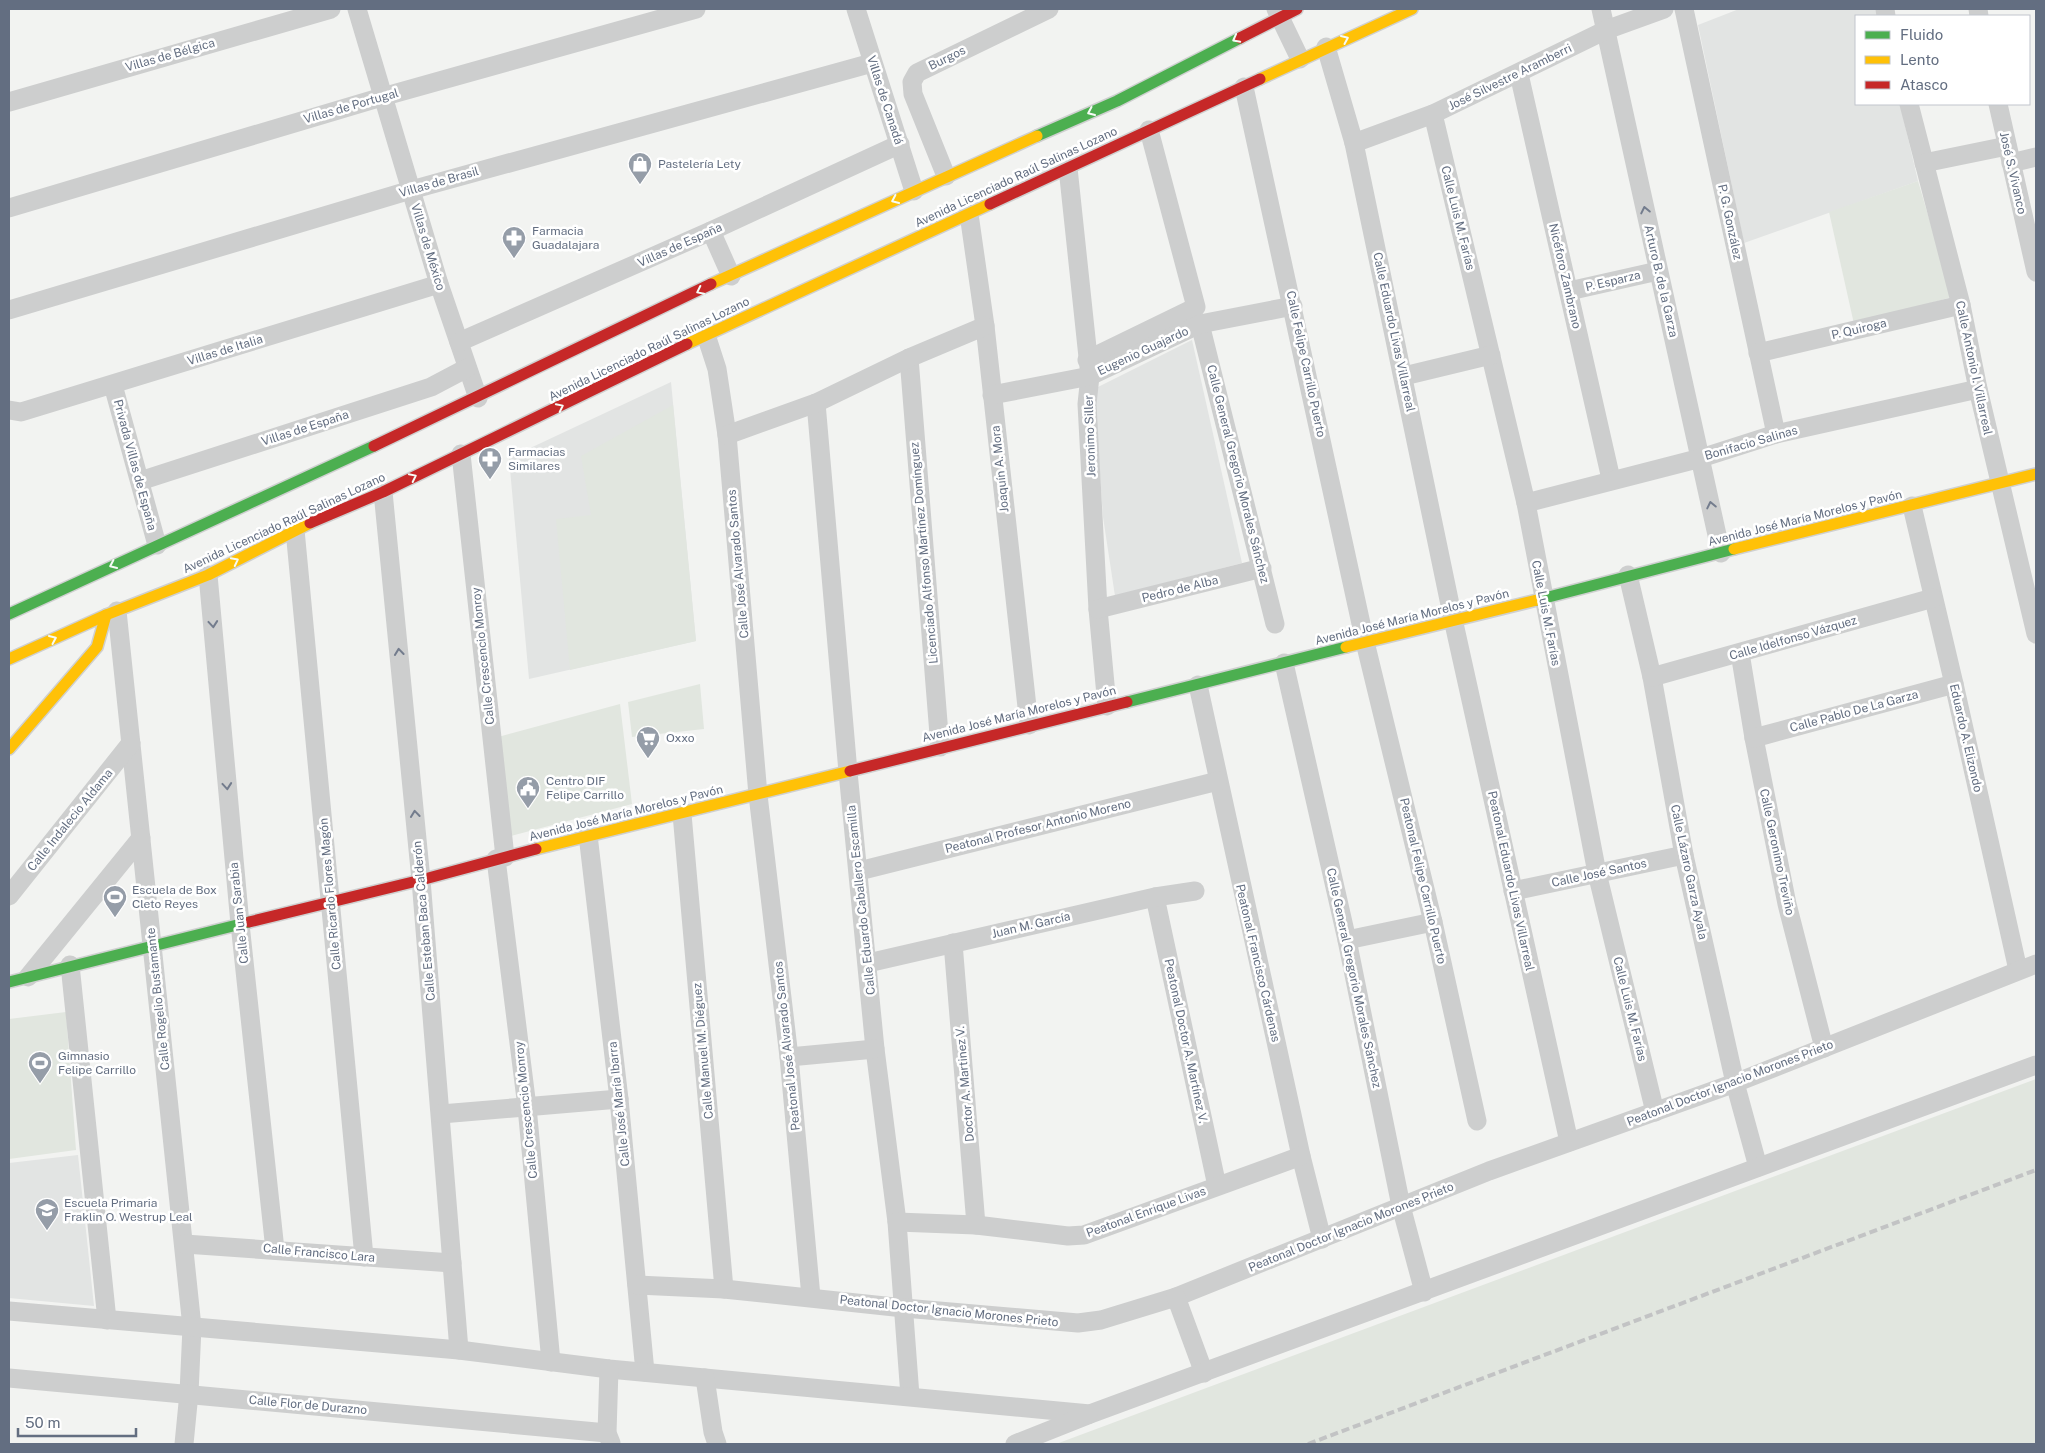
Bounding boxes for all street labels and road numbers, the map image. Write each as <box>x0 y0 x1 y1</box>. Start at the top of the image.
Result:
street label: Villas de Bélgica <box>124 36 216 74</box>
street label: José Silvestre Aramberri <box>1446 41 1574 113</box>
street label: Burgos <box>926 43 968 73</box>
street label: Villas de Canadá <box>864 54 906 146</box>
street label: Villas de Portugal <box>302 86 401 126</box>
street label: Avenida Licenciado Raúl Salinas Lozano <box>913 124 1120 230</box>
street label: José S. Vivanco <box>1997 131 2029 216</box>
street label: Villas de Brasil <box>398 164 481 200</box>
street label: Calle Luis M. Farías <box>1438 164 1478 272</box>
street label: P. G. González <box>1715 183 1745 261</box>
street label: Villas de México <box>408 202 448 292</box>
street label: Villas de España <box>636 220 724 270</box>
street label: Nicéforo Zambrano <box>1546 222 1584 330</box>
street label: Arturo B. de la Garza <box>1641 223 1681 339</box>
street label: Calle Eduardo Livas Villarreal <box>1370 251 1418 413</box>
street label: P. Esparza <box>1584 268 1642 294</box>
street label: Calle Felipe Carrillo Puerto <box>1284 290 1328 439</box>
street label: Avenida Licenciado Raúl Salinas Lozano <box>546 294 752 404</box>
street label: Calle Antonio I. Villarreal <box>1953 300 1995 437</box>
street label: P. Quiroga <box>1830 316 1888 342</box>
street label: Eugenio Guajardo <box>1095 324 1191 378</box>
street label: Villas de Italia <box>186 332 264 368</box>
street label: Calle General Gregorio Morales Sánchez <box>1204 363 1272 585</box>
street label: Jeronimo Siller <box>1082 394 1098 477</box>
street label: Privada Villas de España <box>111 398 159 532</box>
street label: Villas de España <box>260 407 350 449</box>
street label: Bonifacio Salinas <box>1703 423 1799 463</box>
street label: Joaquín A. Mora <box>988 425 1012 513</box>
street label: Licenciado Alfonso Martínez Domínguez <box>907 441 941 664</box>
street label: Avenida Licenciado Raúl Salinas Lozano <box>181 470 388 576</box>
street label: Avenida José María Morelos y Pavón <box>1707 487 1903 549</box>
street label: Calle José Alvarado Santos <box>725 489 751 639</box>
street label: Calle Luis M. Farías <box>1529 559 1563 667</box>
street label: Pedro de Alba <box>1140 573 1220 605</box>
street label: Calle Crescencio Monroy <box>469 586 497 725</box>
street label: Avenida José María Morelos y Pavón <box>1314 586 1510 648</box>
street label: Calle Idelfonso Vázquez <box>1728 613 1859 663</box>
street label: Eduardo A. Elizondo <box>1947 682 1985 794</box>
street label: Avenida José María Morelos y Pavón <box>921 683 1117 745</box>
street label: Calle Pablo De La Garza <box>1788 687 1920 735</box>
street label: Calle Indalecio Aldama <box>25 766 115 874</box>
street label: Avenida José María Morelos y Pavón <box>528 782 724 844</box>
street label: Calle Geronimo Treviño <box>1757 787 1797 917</box>
street label: Peatonal Eduardo Livas Villarreal <box>1485 790 1537 973</box>
street label: Peatonal Profesor Antonio Moreno <box>944 796 1133 856</box>
street label: Peatonal Felipe Carrillo Puerto <box>1397 797 1449 966</box>
street label: Calle Lázaro Garza Ayala <box>1668 803 1710 941</box>
street label: Calle Eduardo Caballero Escamilla <box>844 804 878 996</box>
street label: Calle Ricardo Flores Magón <box>316 817 344 971</box>
street label: Calle Esteban Baca Calderón <box>410 840 438 1002</box>
street label: Calle José Santos <box>1550 856 1648 890</box>
street label: Calle Juan Sarabia <box>227 862 251 964</box>
street label: Calle General Gregorio Morales Sánchez <box>1324 867 1384 1089</box>
street label: Peatonal Francisco Cárdenas <box>1233 883 1283 1043</box>
street label: Juan M. García <box>990 909 1072 941</box>
street label: Calle Rogelio Bustamante <box>144 927 172 1071</box>
street label: Calle Luis M. Farías <box>1610 955 1650 1063</box>
street label: Peatonal Doctor A. Martínez V. <box>1162 957 1210 1125</box>
street label: Peatonal José Alvarado Santos <box>771 961 803 1131</box>
street label: Calle Manuel M. Diéguez <box>690 982 716 1120</box>
street label: Doctor A. Martinez V. <box>953 1026 977 1142</box>
street label: Peatonal Doctor Ignacio Morones Prieto <box>1625 1037 1835 1129</box>
street label: Calle Crescencio Monroy <box>512 1040 540 1179</box>
street label: Calle José María Ibarra <box>605 1041 633 1167</box>
street label: Peatonal Doctor Ignacio Morones Prieto <box>1246 1179 1456 1275</box>
street label: Peatonal Enrique Livas <box>1084 1184 1208 1240</box>
street label: Calle Francisco Lara <box>262 1241 376 1265</box>
street label: Peatonal Doctor Ignacio Morones Prieto <box>839 1293 1059 1329</box>
street label: Calle Flor de Durazno <box>248 1393 368 1417</box>

